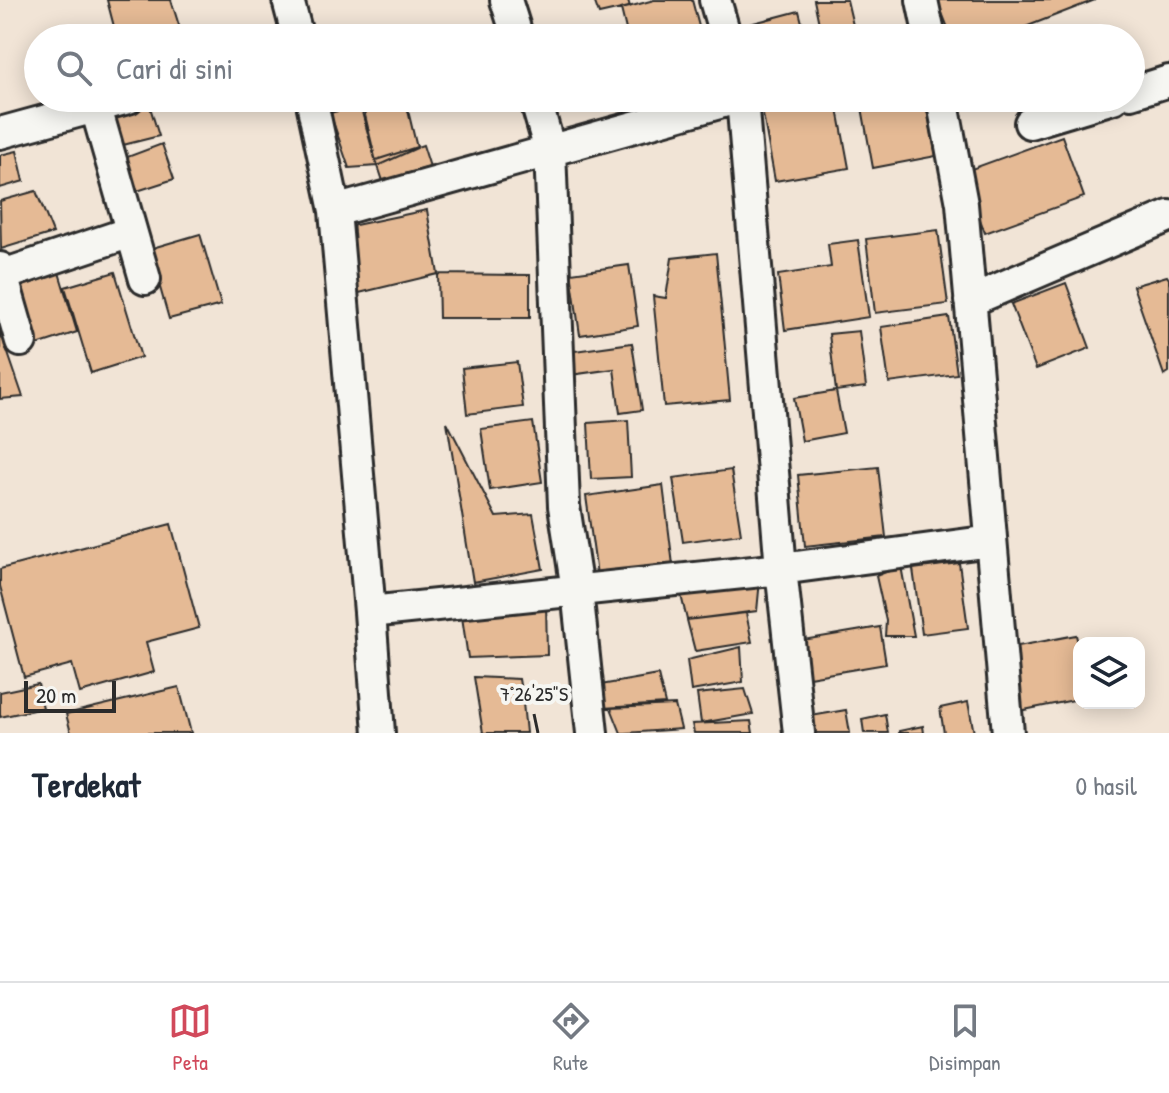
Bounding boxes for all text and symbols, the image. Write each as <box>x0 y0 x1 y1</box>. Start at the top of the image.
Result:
search box <box>24 24 1145 112</box>
icon: search <box>52 46 96 90</box>
text: Cari di sini <box>116 48 233 88</box>
map controls <box>1073 637 1145 709</box>
button: layers <box>1073 637 1145 709</box>
scale bar <box>24 677 116 713</box>
text: 20 m <box>36 680 76 710</box>
text: 7°26'25"S <box>500 680 568 707</box>
text: Terdekat <box>32 762 140 808</box>
text: 0 hasil <box>1076 768 1137 803</box>
tab: Peta <box>168 999 212 1077</box>
tab: Rute <box>549 999 593 1077</box>
tab: Disimpan <box>929 999 1001 1077</box>

